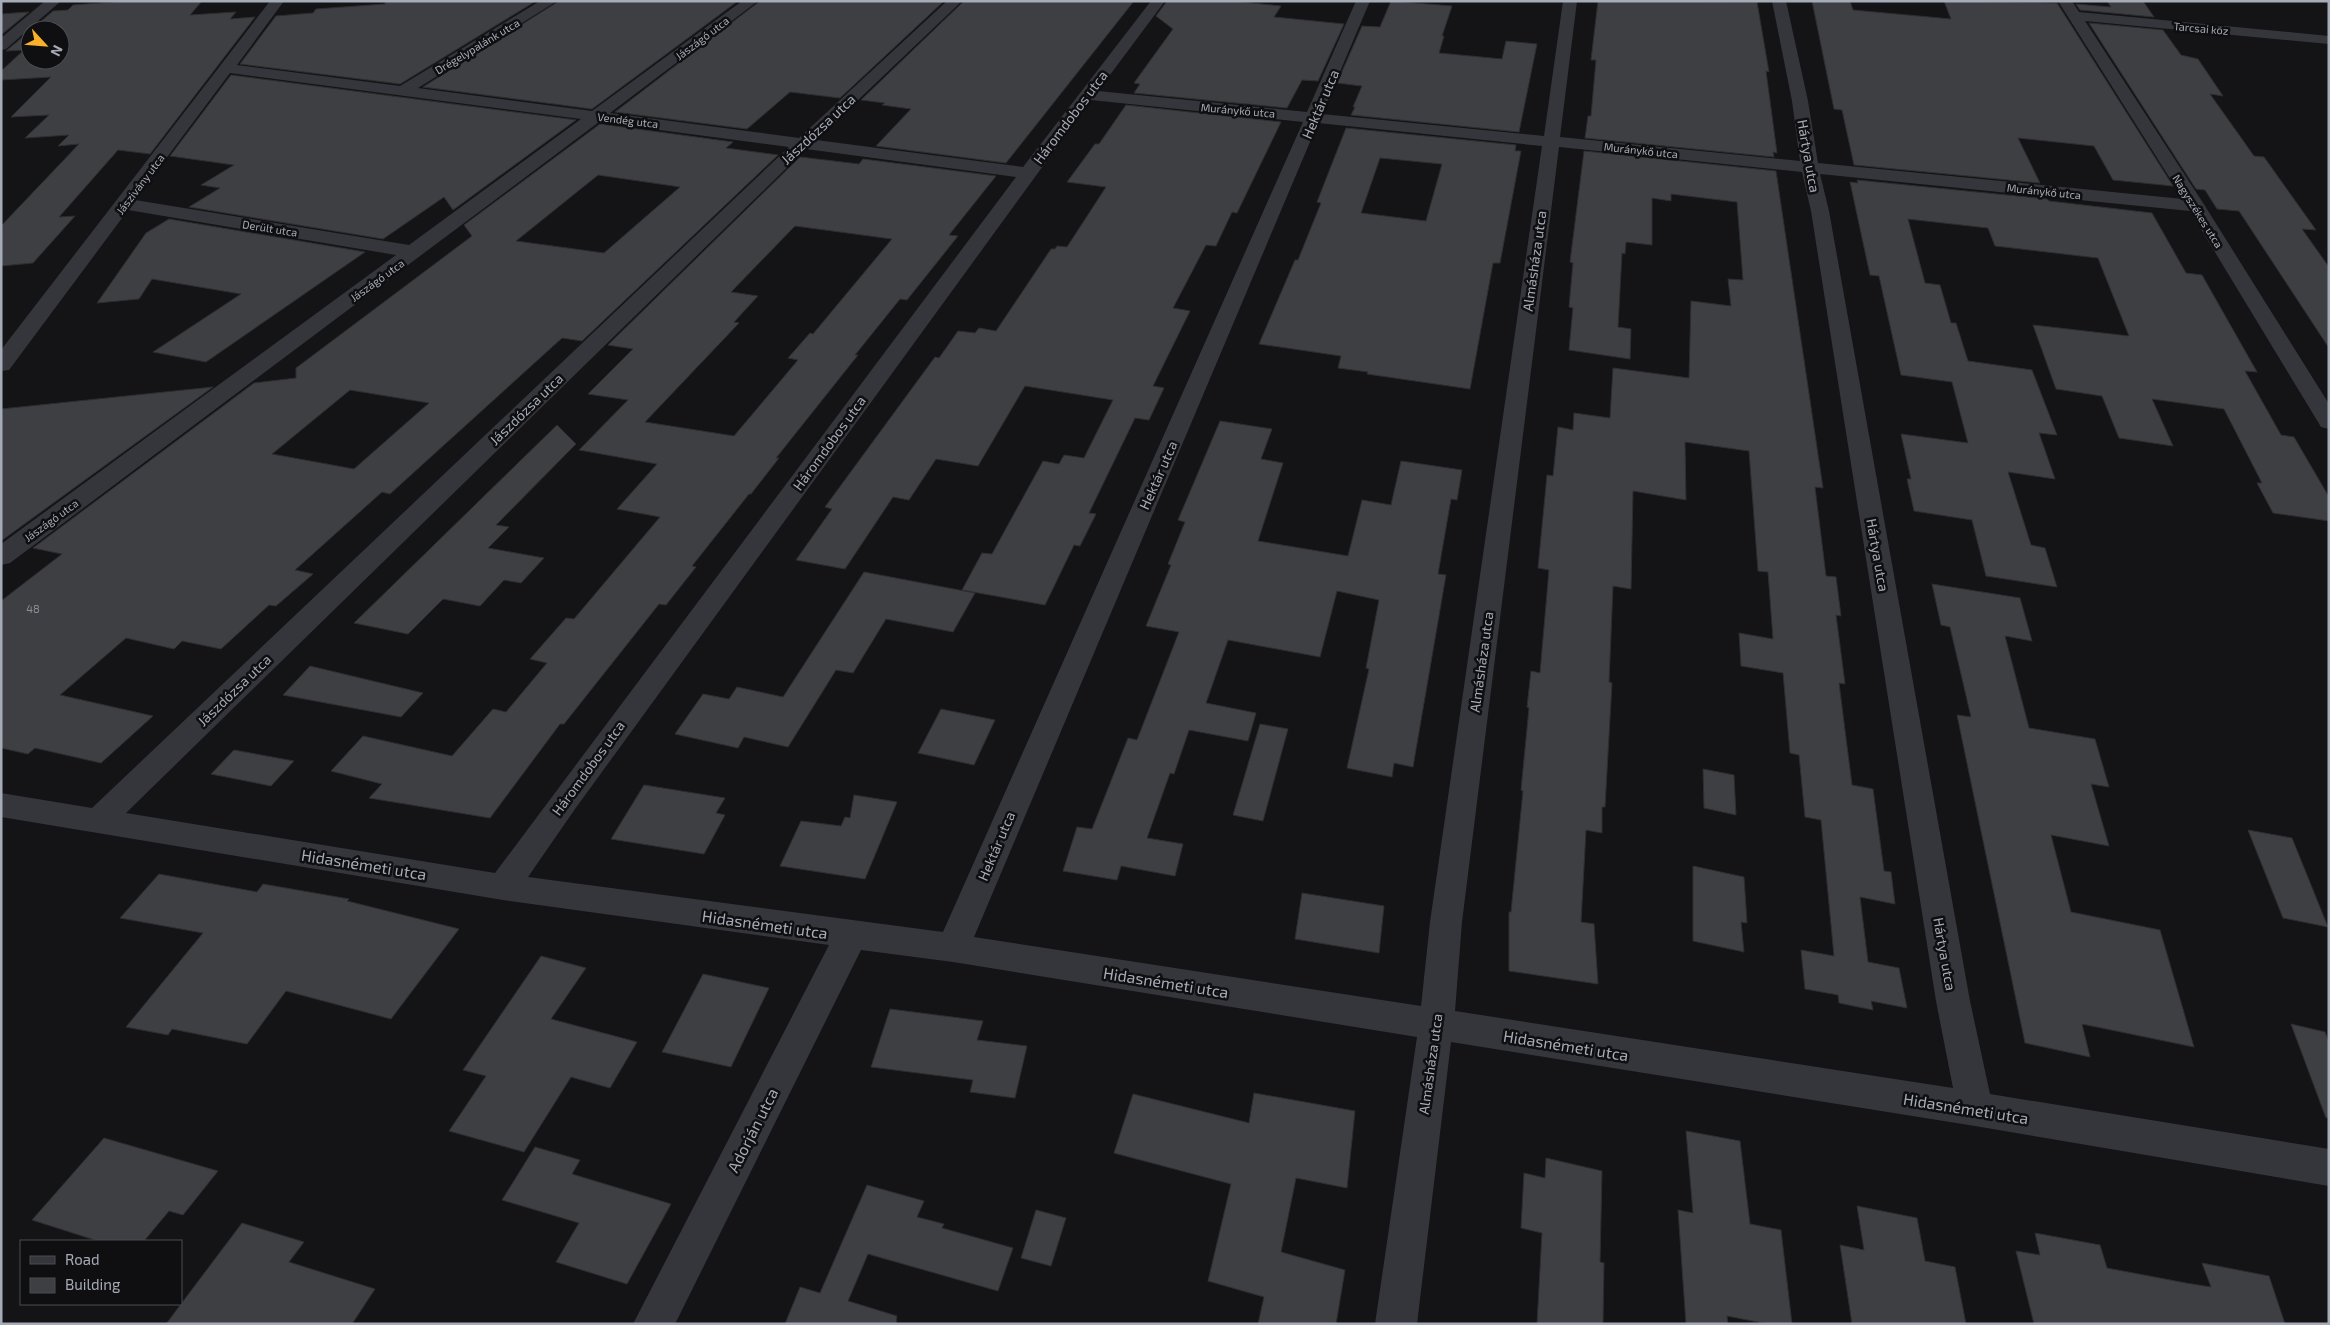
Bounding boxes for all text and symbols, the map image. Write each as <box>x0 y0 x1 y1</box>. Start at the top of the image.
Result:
street label: Jászágó utca <box>673 14 731 62</box>
street label: Drégelypalánk utca <box>432 16 522 76</box>
street label: Tarcsai köz <box>2173 19 2229 37</box>
north arrow <box>20 20 70 70</box>
text: N <box>47 43 67 59</box>
street label: Háromdobos utca <box>1029 67 1111 167</box>
street label: Hektár utca <box>1298 67 1342 141</box>
street label: Jászdózsa utca <box>777 90 859 168</box>
street label: Muránykő utca <box>1200 100 1276 120</box>
street label: Vendég utca <box>597 110 659 130</box>
street label: Hártya utca <box>1794 118 1824 194</box>
street label: Muránykő utca <box>1603 140 1679 160</box>
street label: Jászivány utca <box>113 151 167 217</box>
street label: Nagyszékes utca <box>2170 172 2226 250</box>
street label: Muránykő utca <box>2006 181 2082 201</box>
street label: Almásháza utca <box>1519 210 1549 312</box>
street label: Derült utca <box>242 217 298 239</box>
street label: Jászágó utca <box>347 256 407 304</box>
street label: Jászdózsa utca <box>486 370 566 448</box>
street label: Háromdobos utca <box>789 392 869 494</box>
street label: Hektár utca <box>1135 438 1181 512</box>
street label: Jászágó utca <box>21 496 81 544</box>
street label: Hártya utca <box>1863 517 1893 593</box>
house number: 48 <box>26 602 40 615</box>
street label: Almásháza utca <box>1466 611 1496 713</box>
street label: Jászdózsa utca <box>194 651 274 729</box>
street label: Háromdobos utca <box>548 717 628 819</box>
street label: Hektár utca <box>974 809 1018 883</box>
street label: Hidasnémeti utca <box>300 845 428 883</box>
street label: Hidasnémeti utca <box>701 906 829 942</box>
street label: Hártya utca <box>1930 916 1960 992</box>
street label: Hidasnémeti utca <box>1102 963 1230 1001</box>
street label: Almásháza utca <box>1415 1013 1445 1115</box>
street label: Hidasnémeti utca <box>1502 1026 1630 1064</box>
street label: Adorján utca <box>723 1085 782 1176</box>
street label: Hidasnémeti utca <box>1902 1089 2030 1127</box>
legend <box>20 1240 182 1305</box>
text: Road <box>65 1250 100 1268</box>
text: Building <box>65 1275 121 1293</box>

